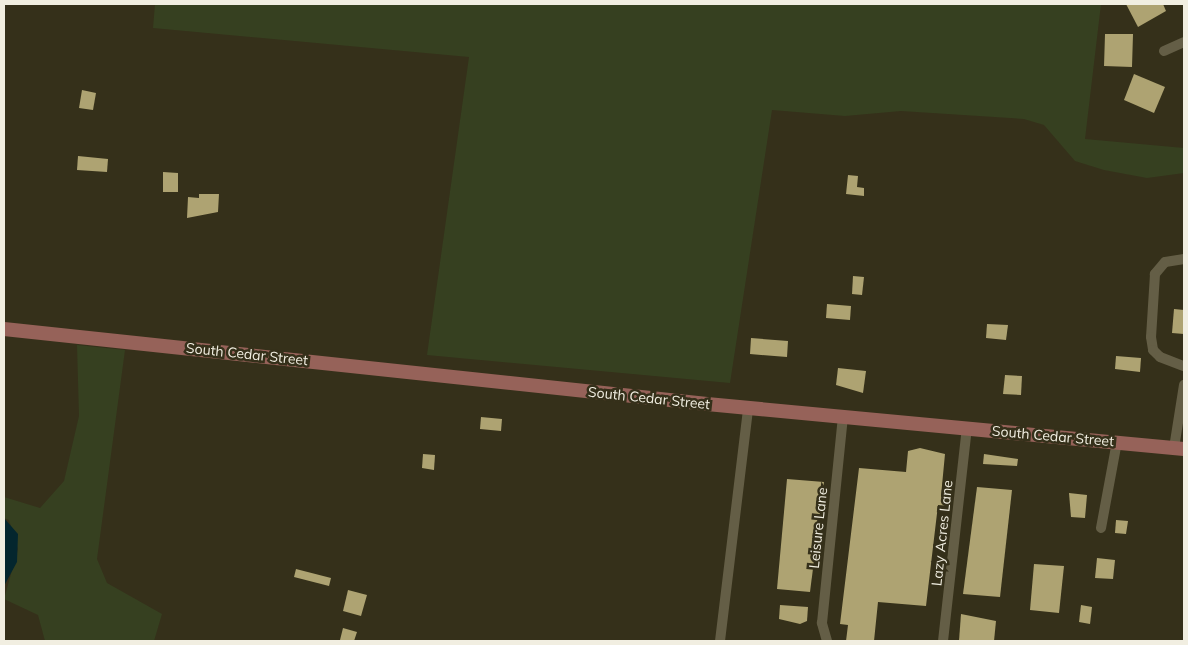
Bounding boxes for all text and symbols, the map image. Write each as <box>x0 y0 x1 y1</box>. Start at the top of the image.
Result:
street label: South Cedar Street <box>185 339 309 369</box>
street label: South Cedar Street <box>587 383 711 413</box>
street label: South Cedar Street <box>991 422 1115 450</box>
street label: Lazy Acres Lane <box>928 479 956 587</box>
street label: Leisure Lane <box>805 487 831 569</box>

